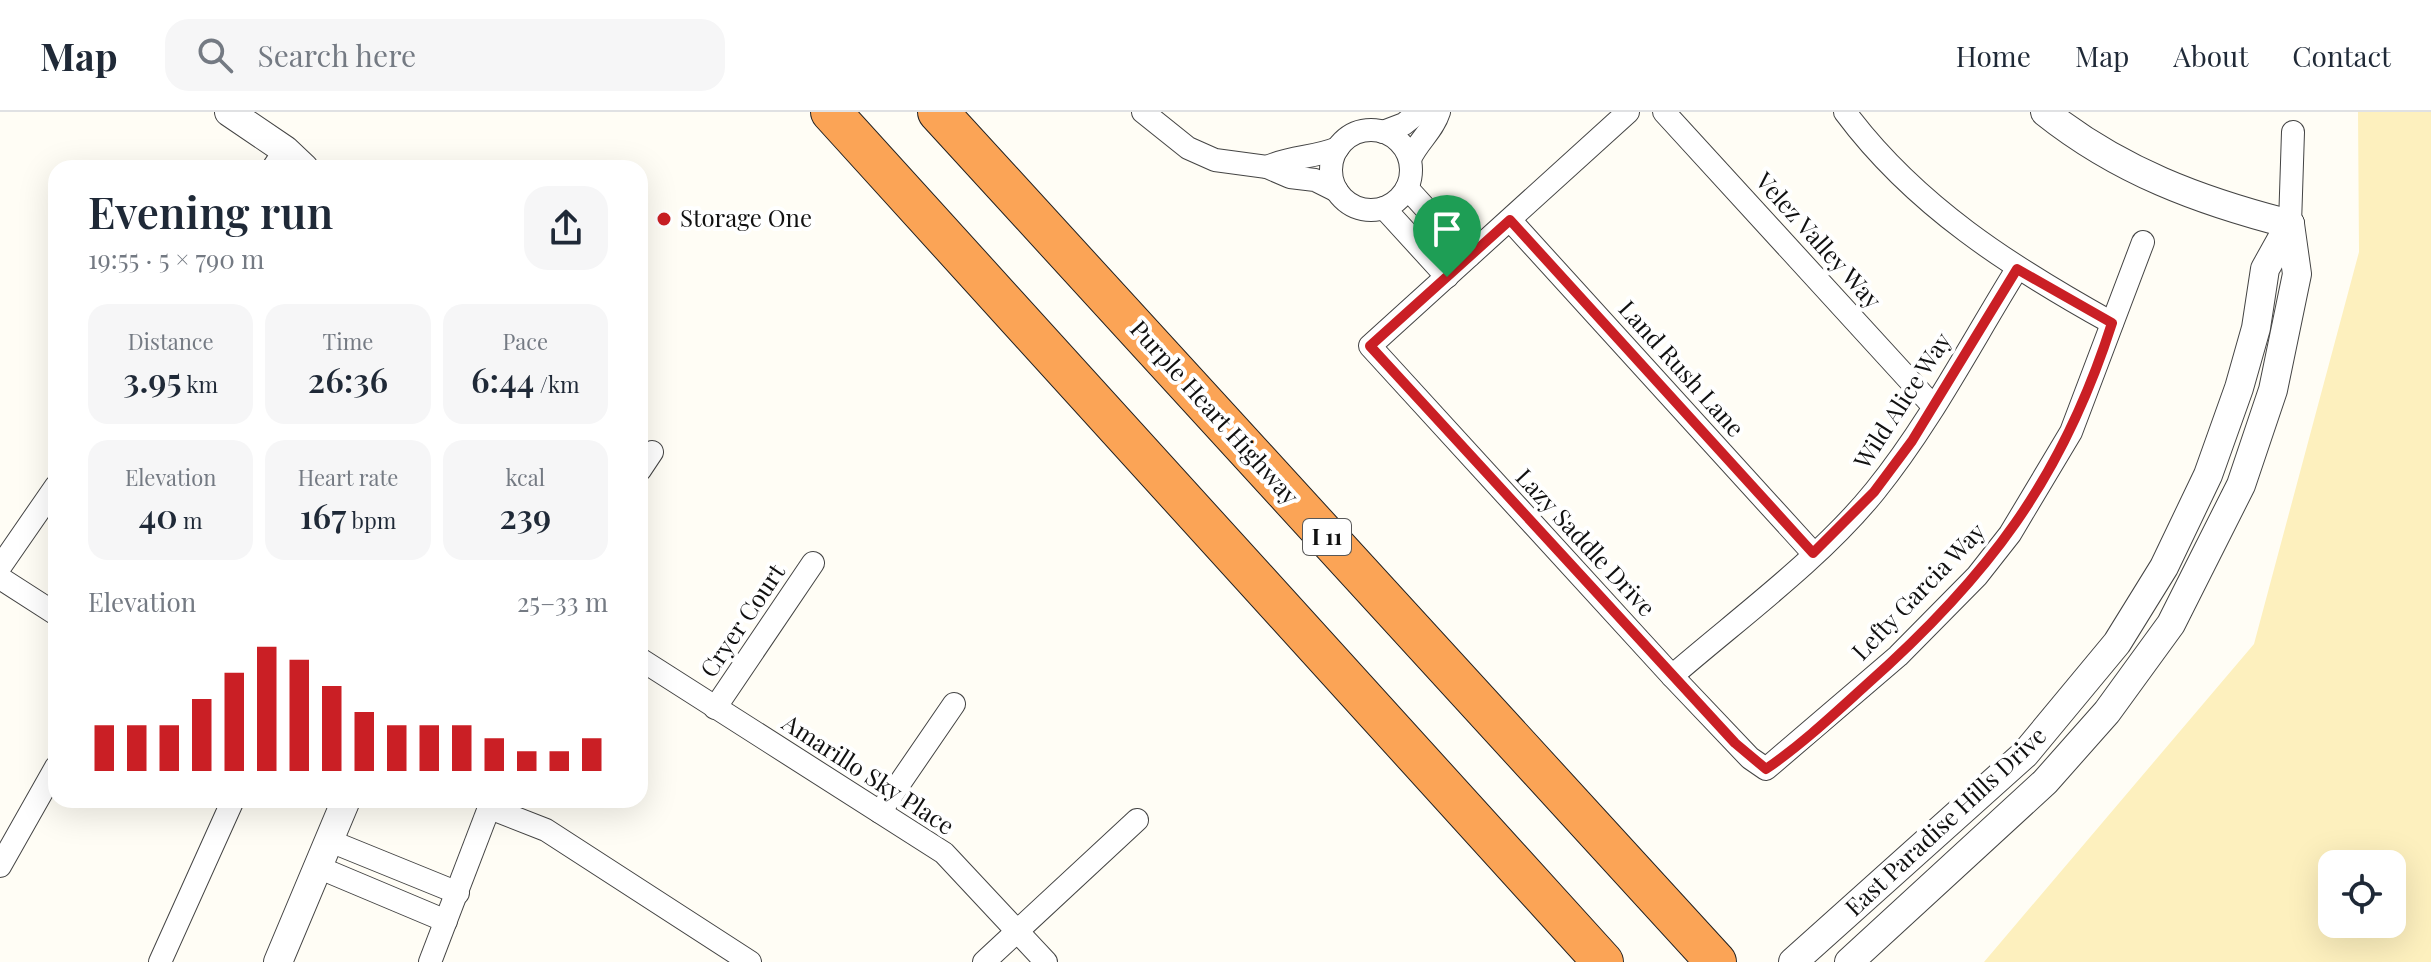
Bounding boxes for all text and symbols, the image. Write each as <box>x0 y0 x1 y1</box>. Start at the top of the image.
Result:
search box <box>165 19 725 91</box>
text: Map <box>40 30 117 81</box>
icon: search <box>193 33 237 77</box>
text: Search here <box>257 35 416 75</box>
text: Home <box>1956 37 2031 74</box>
text: Map <box>2075 37 2129 74</box>
text: About <box>2173 37 2248 74</box>
text: Contact <box>2292 37 2391 74</box>
street label: Velez Valley Way <box>1749 164 1889 315</box>
text: Evening run <box>88 181 333 240</box>
button: share <box>524 186 608 270</box>
pin <box>1413 195 1481 277</box>
place label: Storage One <box>680 201 812 233</box>
icon: arrive <box>1425 207 1469 251</box>
marker: Storage One <box>655 210 673 228</box>
text: 19:55 · 5 × 790 m <box>88 241 264 276</box>
street label: Land Rush Lane <box>1613 293 1752 443</box>
street label: Purple Heart Highway <box>1124 313 1307 511</box>
text: Distance <box>128 326 214 356</box>
text: Time <box>323 326 373 356</box>
text: Pace <box>503 326 548 356</box>
street label: Wild Alice Way <box>1845 326 1957 475</box>
text: 3.95 <box>123 356 182 402</box>
text: 26:36 <box>308 356 388 402</box>
text: 6:44 <box>471 356 534 402</box>
text: km <box>182 369 218 399</box>
text: /km <box>534 369 580 399</box>
street label: Lazy Saddle Drive <box>1510 461 1663 622</box>
text: Elevation <box>125 462 216 492</box>
text: Heart rate <box>298 462 398 492</box>
text: kcal <box>506 462 545 492</box>
text: 40 <box>139 492 178 538</box>
text: 167 <box>300 492 346 538</box>
text: 239 <box>499 492 551 538</box>
text: m <box>178 505 203 535</box>
text: bpm <box>346 505 396 535</box>
street label: Lefty Garcia Way <box>1844 515 1991 666</box>
road number: I 11 <box>1303 519 1351 555</box>
street label: Cryer Court <box>692 557 791 683</box>
text: Elevation <box>88 584 196 619</box>
text: 25–33 m <box>517 584 608 619</box>
street label: Amarillo Sky Place <box>776 705 961 841</box>
street label: East Paradise Hills Drive <box>1837 719 2052 922</box>
map controls <box>2318 850 2406 938</box>
button: locate <box>2318 850 2406 938</box>

